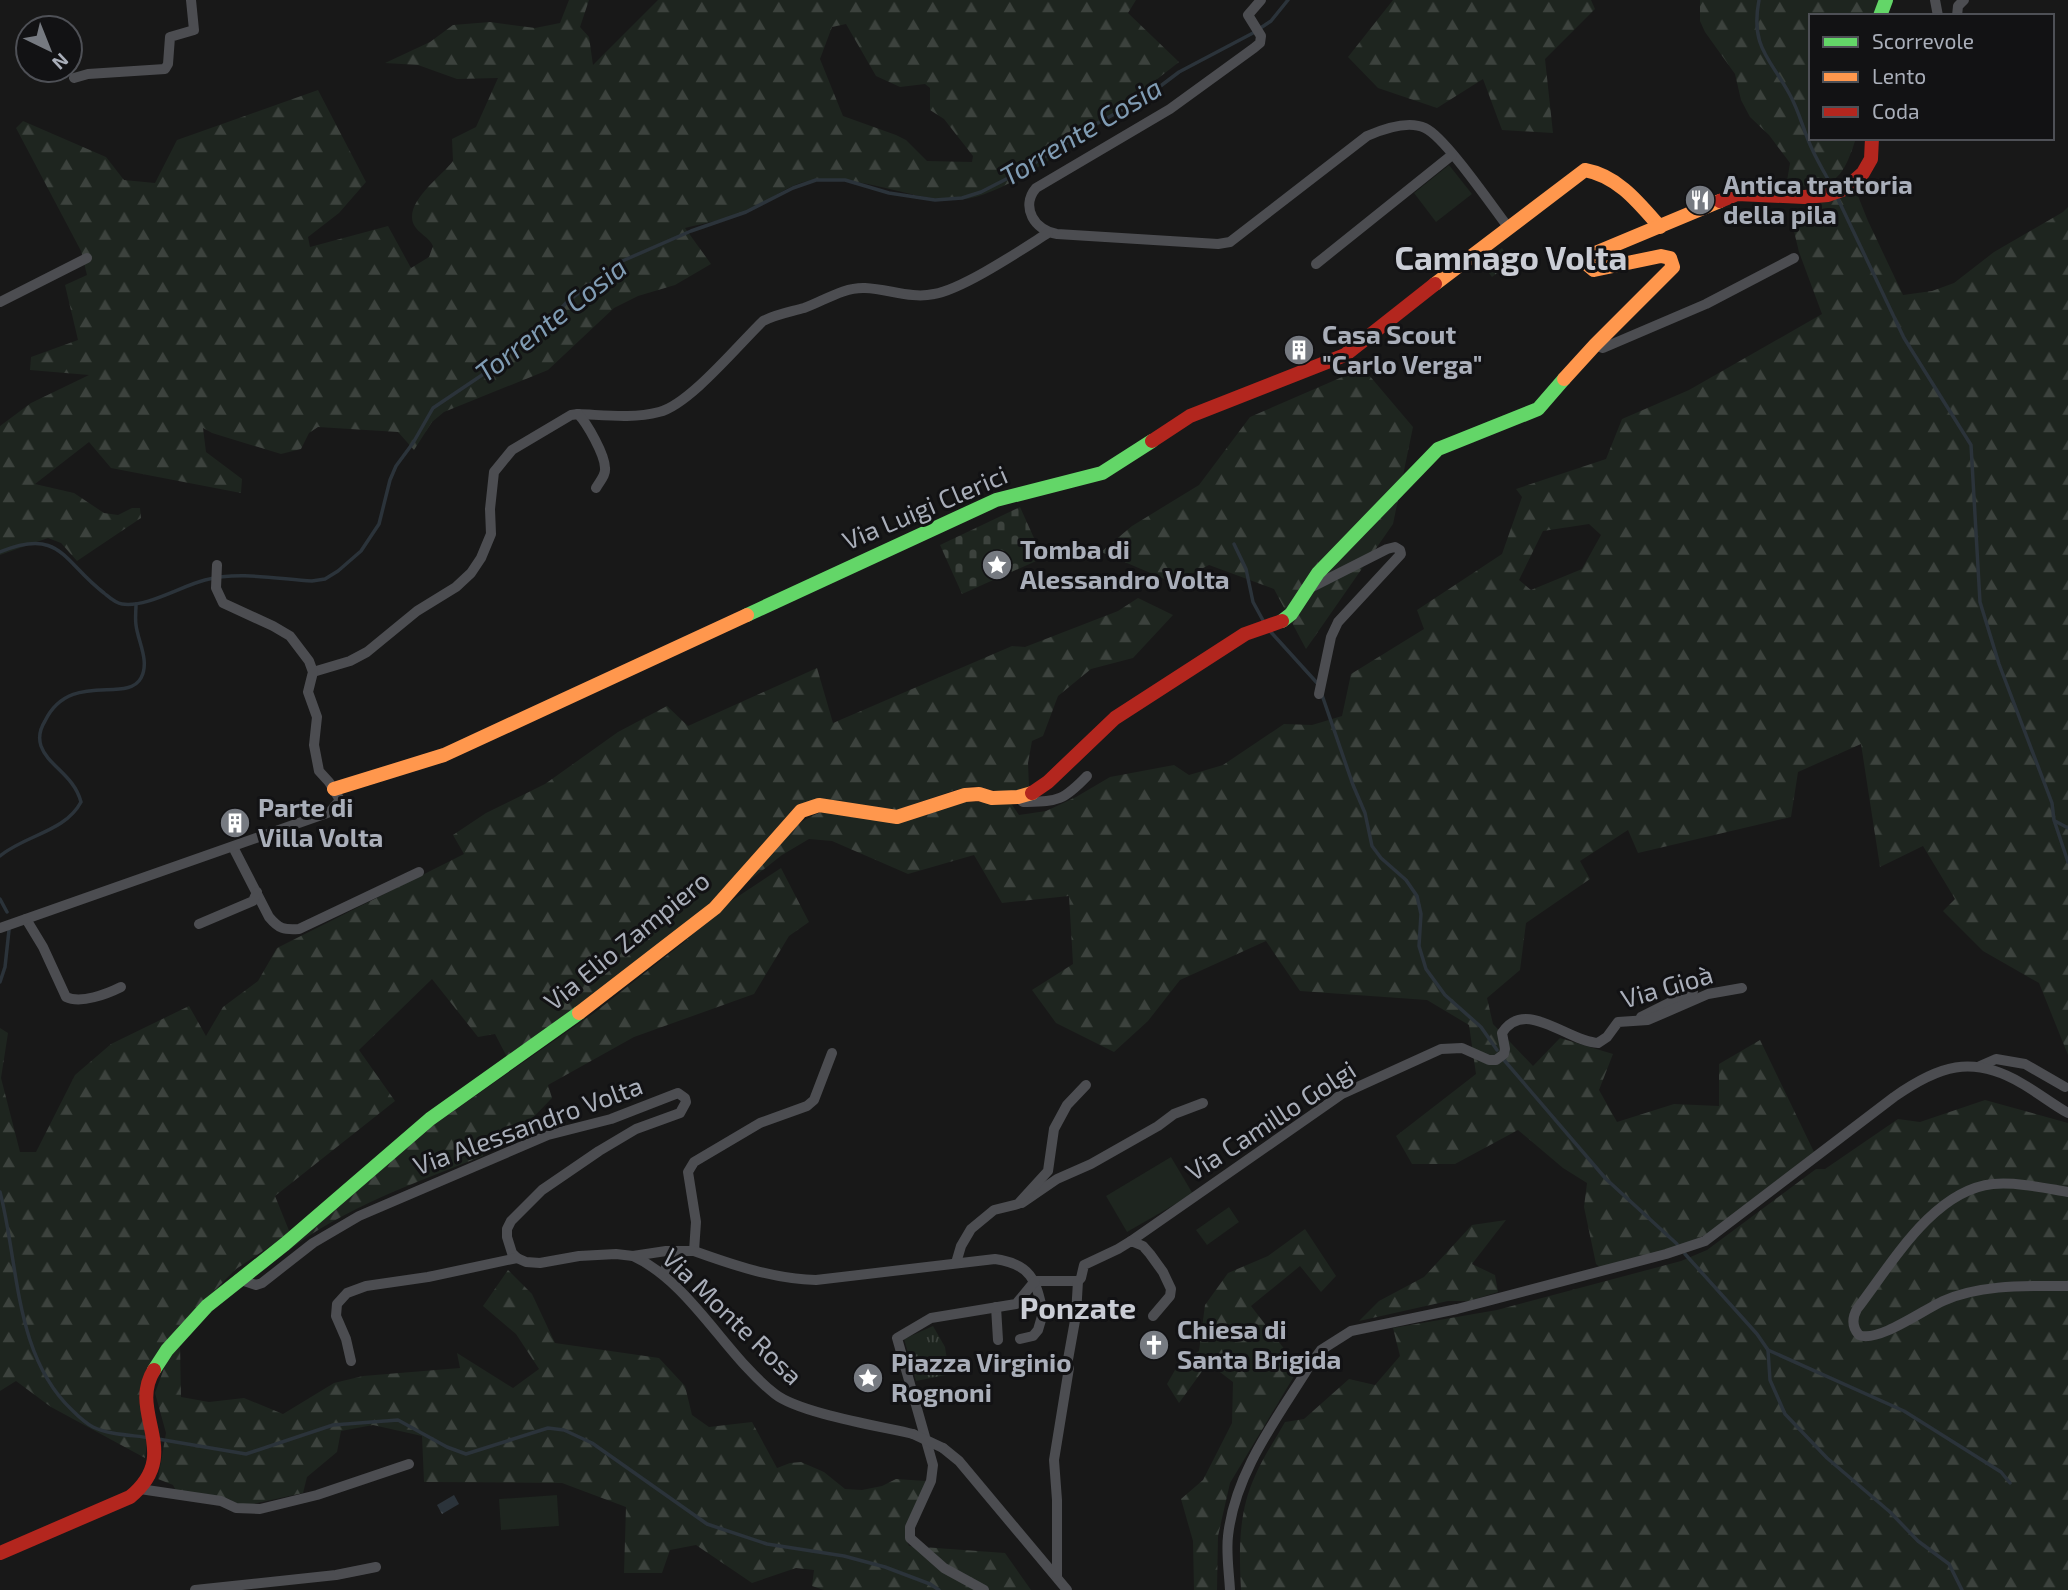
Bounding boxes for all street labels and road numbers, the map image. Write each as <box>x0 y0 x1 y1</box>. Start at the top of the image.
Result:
street label: Via Luigi Clerici <box>837 458 1012 555</box>
street label: Via Elio Zampiero <box>537 864 715 1016</box>
street label: Via Gioà <box>1617 958 1716 1013</box>
street label: Via Camillo Golgi <box>1179 1053 1361 1186</box>
street label: Via Alessandro Volta <box>409 1069 646 1180</box>
street label: Via Monte Rosa <box>656 1241 810 1391</box>

